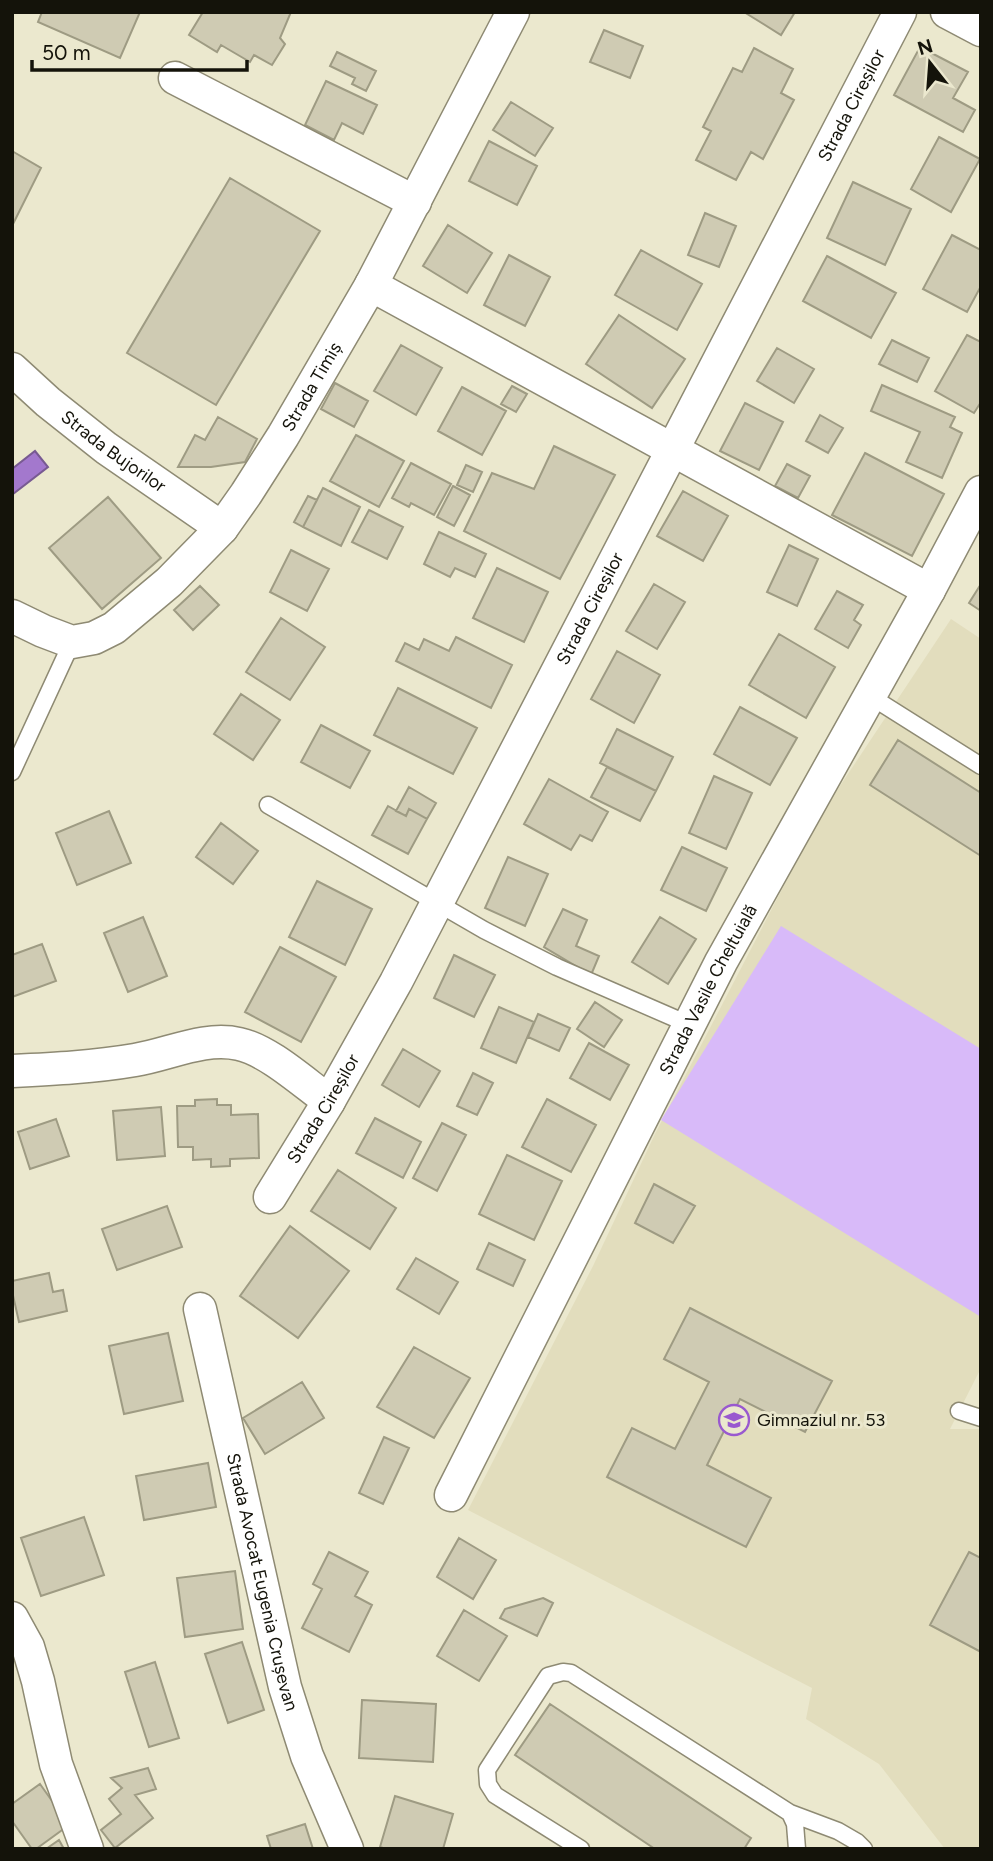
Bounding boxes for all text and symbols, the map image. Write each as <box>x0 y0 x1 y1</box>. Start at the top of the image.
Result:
scale bar <box>32 28 247 72</box>
north arrow <box>895 28 965 98</box>
text: N <box>915 34 936 60</box>
text: 50 m <box>42 40 91 65</box>
street label: Strada Cireșilor <box>813 46 890 165</box>
street label: Strada Timiș <box>277 338 346 435</box>
street label: Strada Bujorilor <box>57 406 170 497</box>
street label: Strada Cireșilor <box>552 549 628 669</box>
street label: Strada Vasile Cheltuială <box>655 901 762 1079</box>
street label: Strada Cireșilor <box>282 1050 364 1168</box>
school or university icon: Gimnaziul nr. 53 <box>717 1403 751 1437</box>
place label: Gimnaziul nr. 53 <box>757 1409 885 1431</box>
street label: Strada Avocat Eugenia Crușevan <box>222 1451 303 1714</box>

